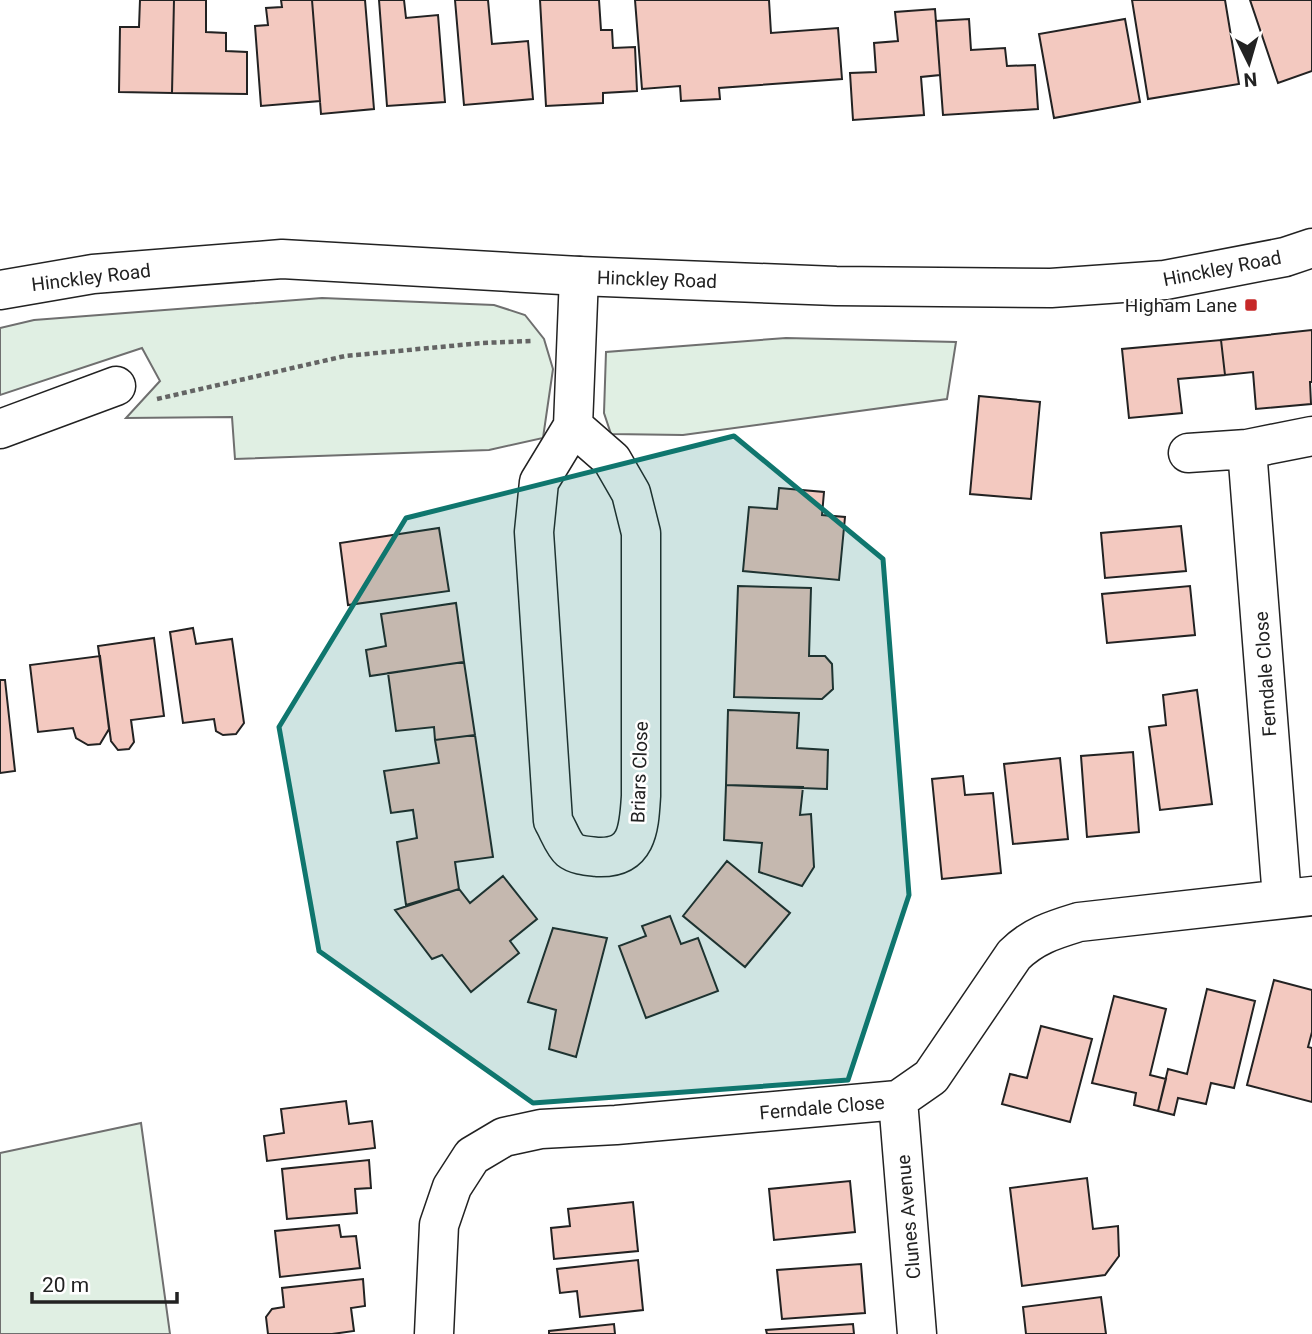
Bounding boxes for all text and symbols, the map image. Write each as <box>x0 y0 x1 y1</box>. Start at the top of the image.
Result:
north arrow <box>1214 28 1284 98</box>
text: N <box>1243 67 1258 91</box>
street label: Hinckley Road <box>1161 246 1283 291</box>
street label: Hinckley Road <box>30 259 152 296</box>
street label: Hinckley Road <box>597 266 717 293</box>
place label: Higham Lane <box>1125 294 1237 317</box>
marker: Higham Lane <box>1243 297 1259 313</box>
street label: Ferndale Close <box>1250 611 1281 737</box>
street label: Briars Close <box>626 721 653 823</box>
street label: Ferndale Close <box>759 1091 886 1124</box>
street label: Clunes Avenue <box>892 1154 925 1280</box>
scale bar <box>32 1260 177 1304</box>
text: 20 m <box>42 1273 89 1297</box>

